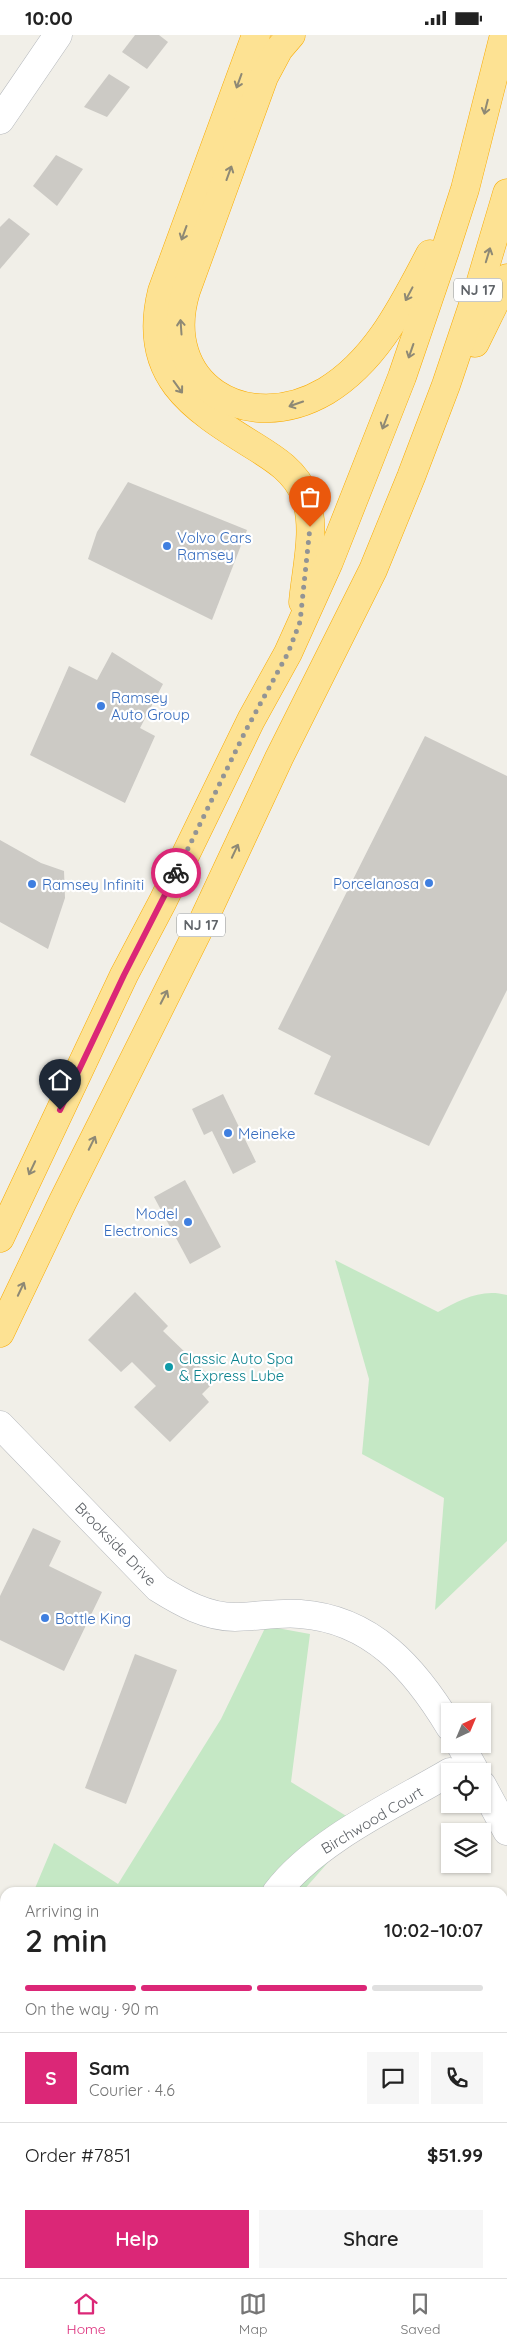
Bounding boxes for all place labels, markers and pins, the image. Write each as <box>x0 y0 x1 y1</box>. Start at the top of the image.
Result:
pin <box>289 476 331 527</box>
place label: Volvo Cars Ramsey <box>177 528 251 564</box>
marker: Volvo Cars Ramsey <box>161 540 173 552</box>
place label: Ramsey Auto Group <box>111 688 190 724</box>
marker: Ramsey Auto Group <box>95 700 107 712</box>
place label: Porcelanosa <box>333 874 419 893</box>
place label: Ramsey Infiniti <box>42 875 144 894</box>
marker: Porcelanosa <box>423 877 435 889</box>
marker: Ramsey Infiniti <box>26 878 38 890</box>
pin <box>39 1059 81 1110</box>
place label: Meineke <box>238 1124 295 1143</box>
marker: Meineke <box>222 1127 234 1139</box>
place label: Model Electronics <box>104 1204 178 1240</box>
marker: Model Electronics <box>182 1216 194 1228</box>
place label: Classic Auto Spa & Express Lube <box>179 1349 293 1385</box>
marker: Classic Auto Spa & Express Lube <box>163 1361 175 1373</box>
place label: Bottle King <box>55 1609 131 1628</box>
marker: Bottle King <box>39 1612 51 1624</box>

